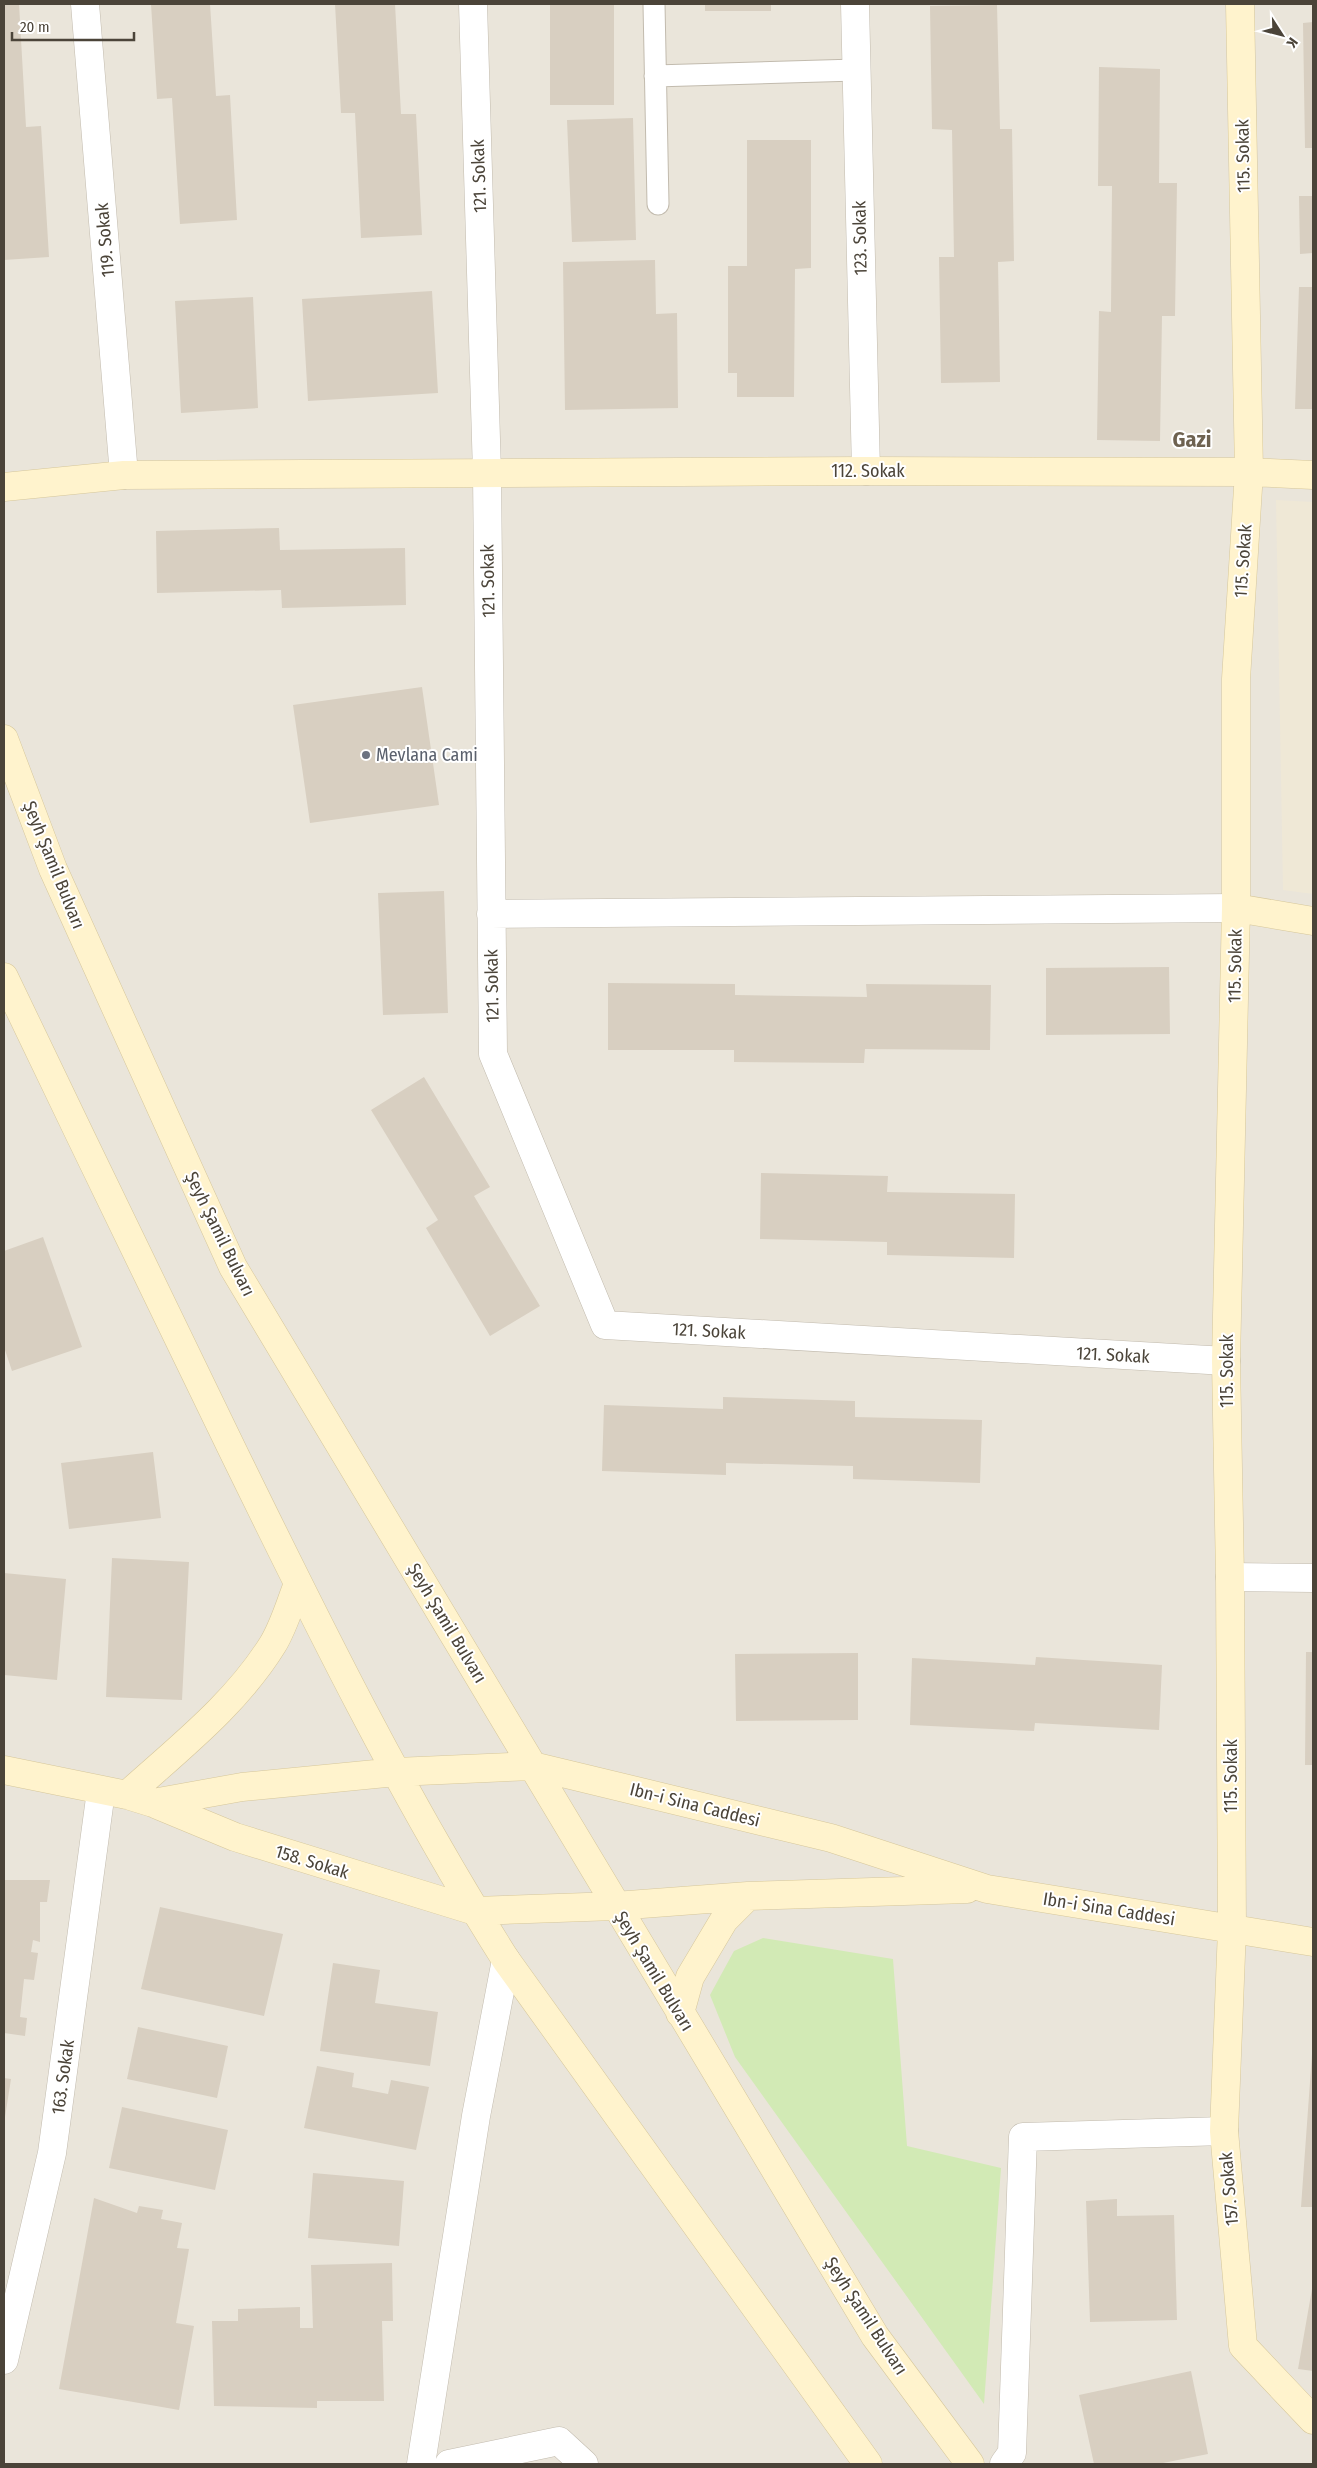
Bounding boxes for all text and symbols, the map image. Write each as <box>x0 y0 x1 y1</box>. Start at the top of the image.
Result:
scale bar <box>12 10 135 42</box>
north arrow <box>1257 10 1307 60</box>
text: 20 m <box>20 18 50 36</box>
text: K <box>1282 34 1301 51</box>
street label: 115. Sokak <box>1231 118 1255 193</box>
street label: 121. Sokak <box>467 138 491 213</box>
street label: 123. Sokak <box>848 200 872 276</box>
street label: 119. Sokak <box>91 201 119 278</box>
district label: Gazi <box>1173 426 1211 453</box>
street label: 112. Sokak <box>831 460 905 482</box>
street label: 115. Sokak <box>1229 523 1257 599</box>
street label: 121. Sokak <box>476 544 500 618</box>
place label: Mevlana Cami <box>376 744 478 766</box>
marker: Mevlana Cami <box>360 749 372 761</box>
street label: Şeyh Şamil Bulvarı <box>18 798 90 932</box>
street label: 115. Sokak <box>1223 928 1247 1003</box>
street label: 121. Sokak <box>480 949 504 1023</box>
street label: Şeyh Şamil Bulvarı <box>180 1168 260 1300</box>
street label: 121. Sokak <box>672 1318 747 1344</box>
street label: 115. Sokak <box>1216 1333 1238 1408</box>
street label: 121. Sokak <box>1076 1342 1151 1368</box>
street label: Şeyh Şamil Bulvarı <box>403 1559 491 1687</box>
street label: 115. Sokak <box>1220 1738 1242 1813</box>
street label: Ibn-i Sina Caddesi <box>628 1778 762 1832</box>
street label: 158. Sokak <box>272 1840 352 1884</box>
street label: Ibn-i Sina Caddesi <box>1041 1888 1177 1930</box>
street label: Şeyh Şamil Bulvarı <box>610 1907 698 2035</box>
street label: 163. Sokak <box>47 2037 79 2116</box>
street label: 157. Sokak <box>1215 2151 1243 2227</box>
street label: Şeyh Şamil Bulvarı <box>820 2253 912 2379</box>

